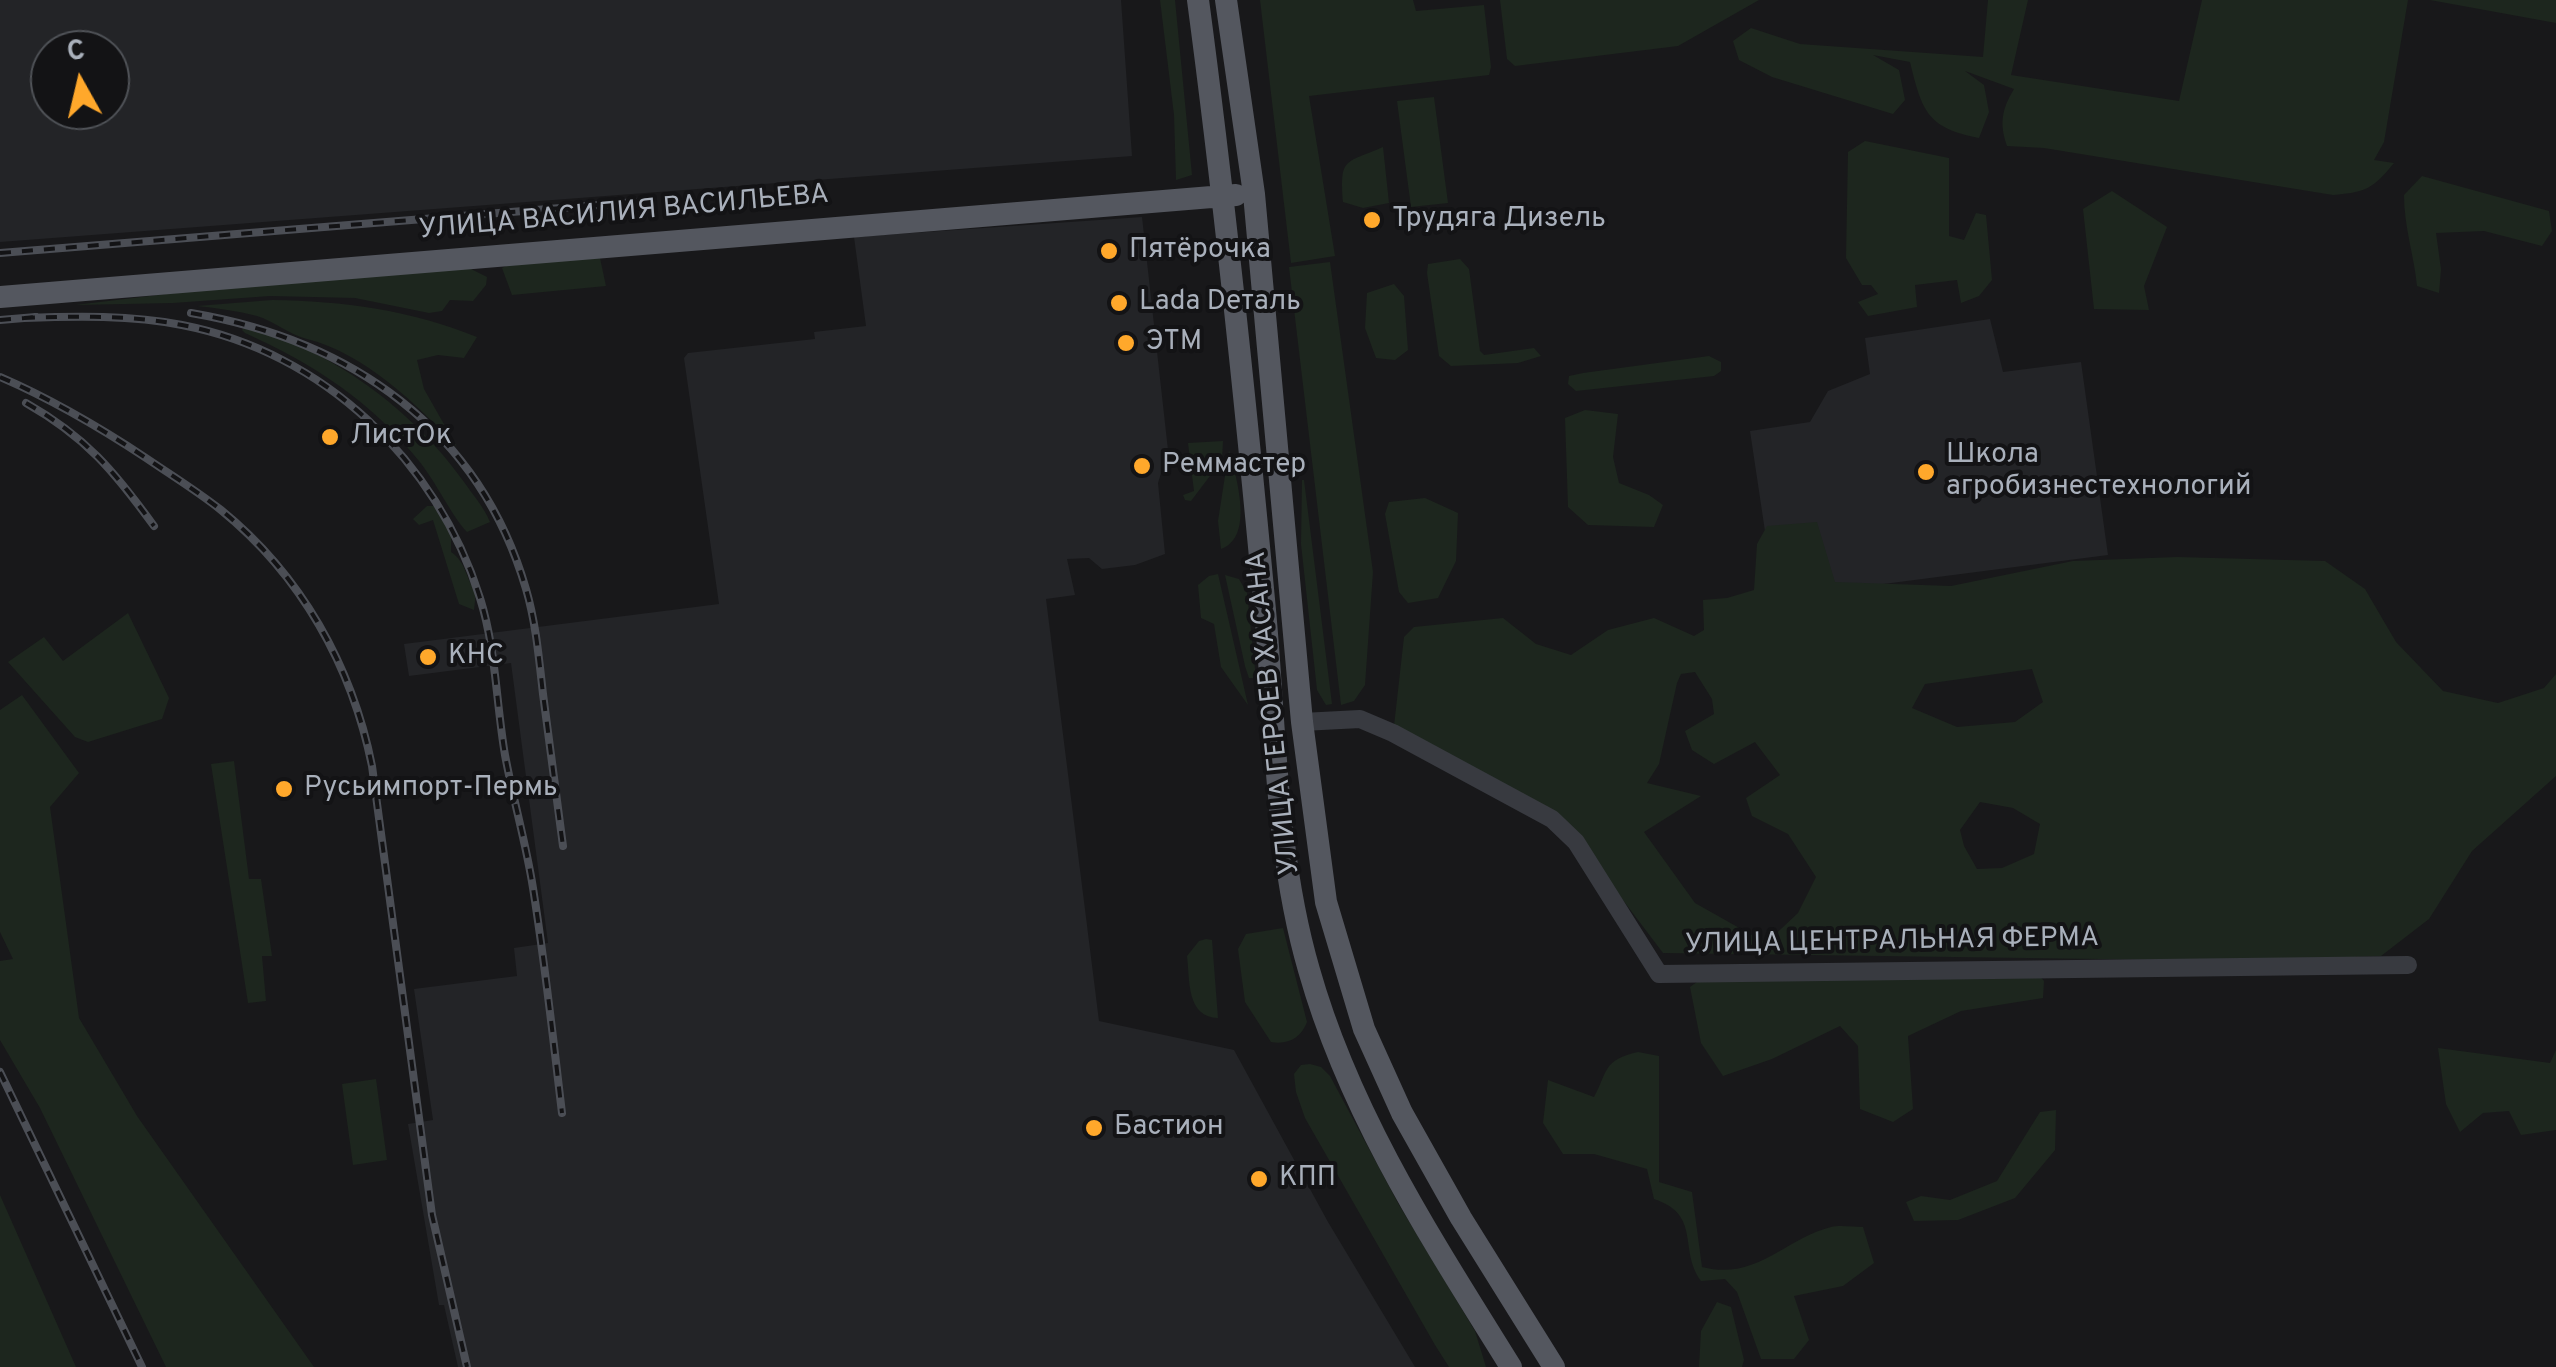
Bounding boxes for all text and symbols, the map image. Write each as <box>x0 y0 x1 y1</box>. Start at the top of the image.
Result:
north arrow <box>30 30 130 130</box>
text: С <box>65 33 87 71</box>
street label: УЛИЦА ВАСИЛИЯ ВАСИЛЬЕВА <box>418 179 830 249</box>
place label: Трудяга Дизель <box>1392 203 1606 237</box>
marker: Трудяга Дизель <box>1361 209 1383 231</box>
place label: Пятёрочка <box>1129 234 1271 268</box>
marker: Пятёрочка <box>1098 240 1120 262</box>
place label: Lada Dеталь <box>1139 286 1301 320</box>
marker: Lada Dеталь <box>1108 292 1130 314</box>
place label: ЭТМ <box>1146 326 1202 360</box>
marker: ЭТМ <box>1115 332 1137 354</box>
place label: ЛистОк <box>350 420 452 454</box>
marker: ЛистОк <box>319 426 341 448</box>
place label: Школа агробизнестехнологий <box>1946 439 2251 505</box>
place label: Реммастер <box>1162 449 1306 483</box>
marker: Реммастер <box>1131 455 1153 477</box>
marker: Школа агробизнестехнологий <box>1915 461 1937 483</box>
street label: УЛИЦА ГЕРОЕВ ХАСАНА <box>1241 549 1309 877</box>
place label: КНС <box>448 640 504 674</box>
marker: КНС <box>417 646 439 668</box>
place label: Русьимпорт-Пермь <box>304 772 558 806</box>
marker: Русьимпорт-Пермь <box>273 778 295 800</box>
street label: УЛИЦА ЦЕНТРАЛЬНАЯ ФЕРМА <box>1685 923 2099 963</box>
place label: Бастион <box>1114 1111 1224 1145</box>
marker: Бастион <box>1083 1117 1105 1139</box>
place label: КПП <box>1279 1162 1336 1196</box>
marker: КПП <box>1248 1168 1270 1190</box>

